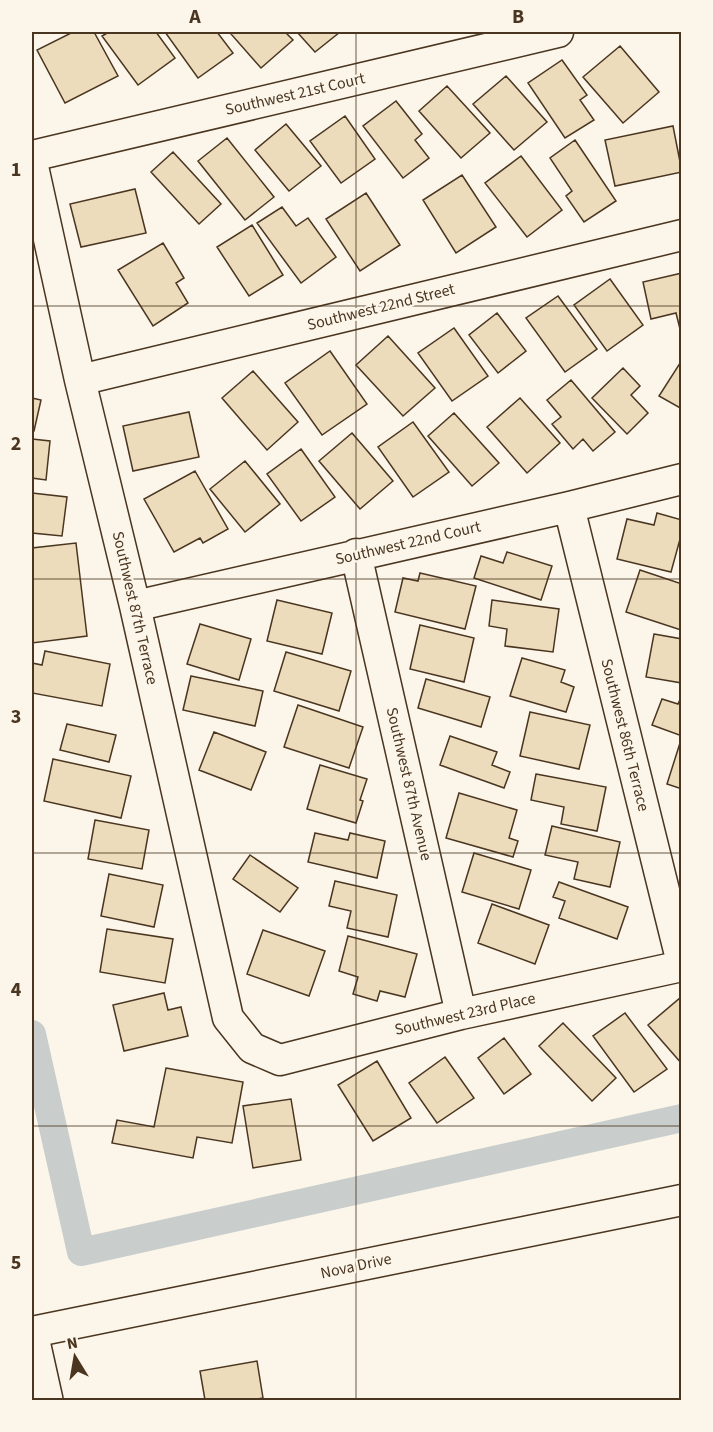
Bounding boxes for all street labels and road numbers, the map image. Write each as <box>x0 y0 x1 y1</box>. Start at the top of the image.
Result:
street label: Southwest 21st Court <box>223 67 368 121</box>
street label: Southwest 22nd Street <box>305 278 458 336</box>
street label: Southwest 22nd Court <box>333 515 483 570</box>
street label: Southwest 87th Terrace <box>107 529 163 687</box>
street label: Southwest 86th Terrace <box>595 656 655 814</box>
street label: Southwest 87th Avenue <box>381 705 437 863</box>
street label: Southwest 23rd Place <box>392 987 538 1041</box>
street label: Nova Drive <box>318 1248 394 1284</box>

